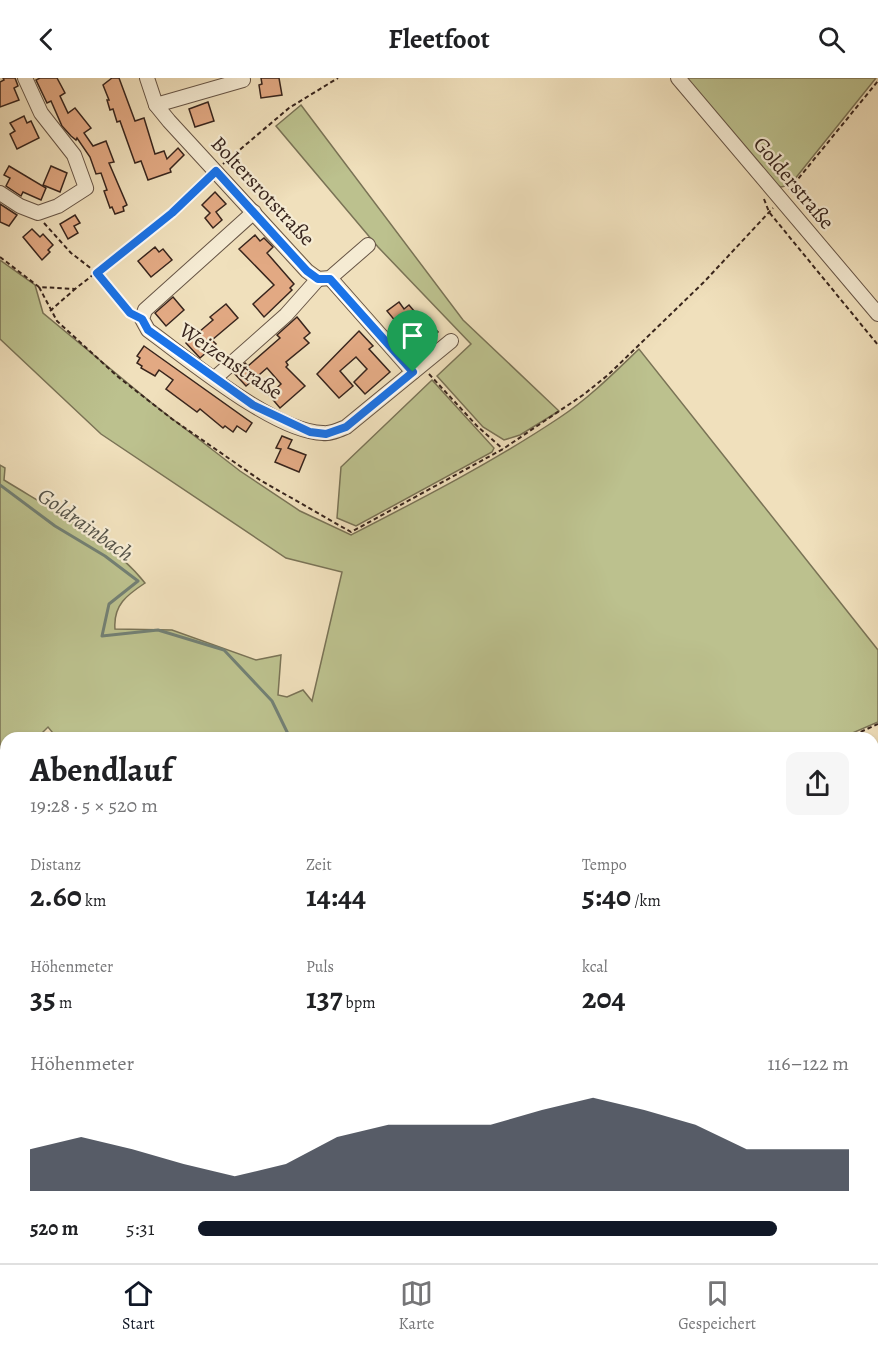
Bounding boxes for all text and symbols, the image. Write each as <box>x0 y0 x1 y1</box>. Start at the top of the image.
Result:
text: Fleetfoot <box>388 21 490 57</box>
icon: back <box>30 23 63 56</box>
icon: search <box>815 23 848 56</box>
street label: Boltersrotstraße <box>205 130 321 252</box>
street label: Golderstraße <box>747 131 841 235</box>
pin <box>387 310 438 372</box>
street label: Weizenstraße <box>173 316 288 406</box>
icon: arrive <box>396 319 429 352</box>
water label: Goldrainbach <box>31 481 139 569</box>
text: Abendlauf <box>30 747 173 792</box>
button: share <box>786 752 849 815</box>
text: 19:28 · 5 × 520 m <box>30 792 158 819</box>
text: Distanz <box>30 854 81 876</box>
text: Zeit <box>306 854 332 876</box>
text: Tempo <box>582 854 627 876</box>
text: 2.60 <box>30 876 82 916</box>
text: 14:44 <box>306 876 366 916</box>
text: 5:40 <box>582 876 631 916</box>
text: km <box>82 890 106 912</box>
text: /km <box>631 890 661 912</box>
text: Höhenmeter <box>30 956 113 978</box>
text: Puls <box>306 956 334 978</box>
text: kcal <box>582 956 608 978</box>
text: 35 <box>30 978 56 1018</box>
text: 137 <box>306 978 342 1018</box>
text: 204 <box>582 978 626 1018</box>
text: m <box>56 992 72 1014</box>
text: bpm <box>342 992 376 1014</box>
text: Höhenmeter <box>30 1050 134 1077</box>
text: 116–122 m <box>767 1050 849 1077</box>
text: 520 m <box>30 1215 79 1242</box>
text: 5:31 <box>126 1215 155 1242</box>
tab: Start <box>122 1277 155 1335</box>
tab: Karte <box>399 1277 434 1335</box>
tab: Gespeichert <box>678 1277 756 1335</box>

